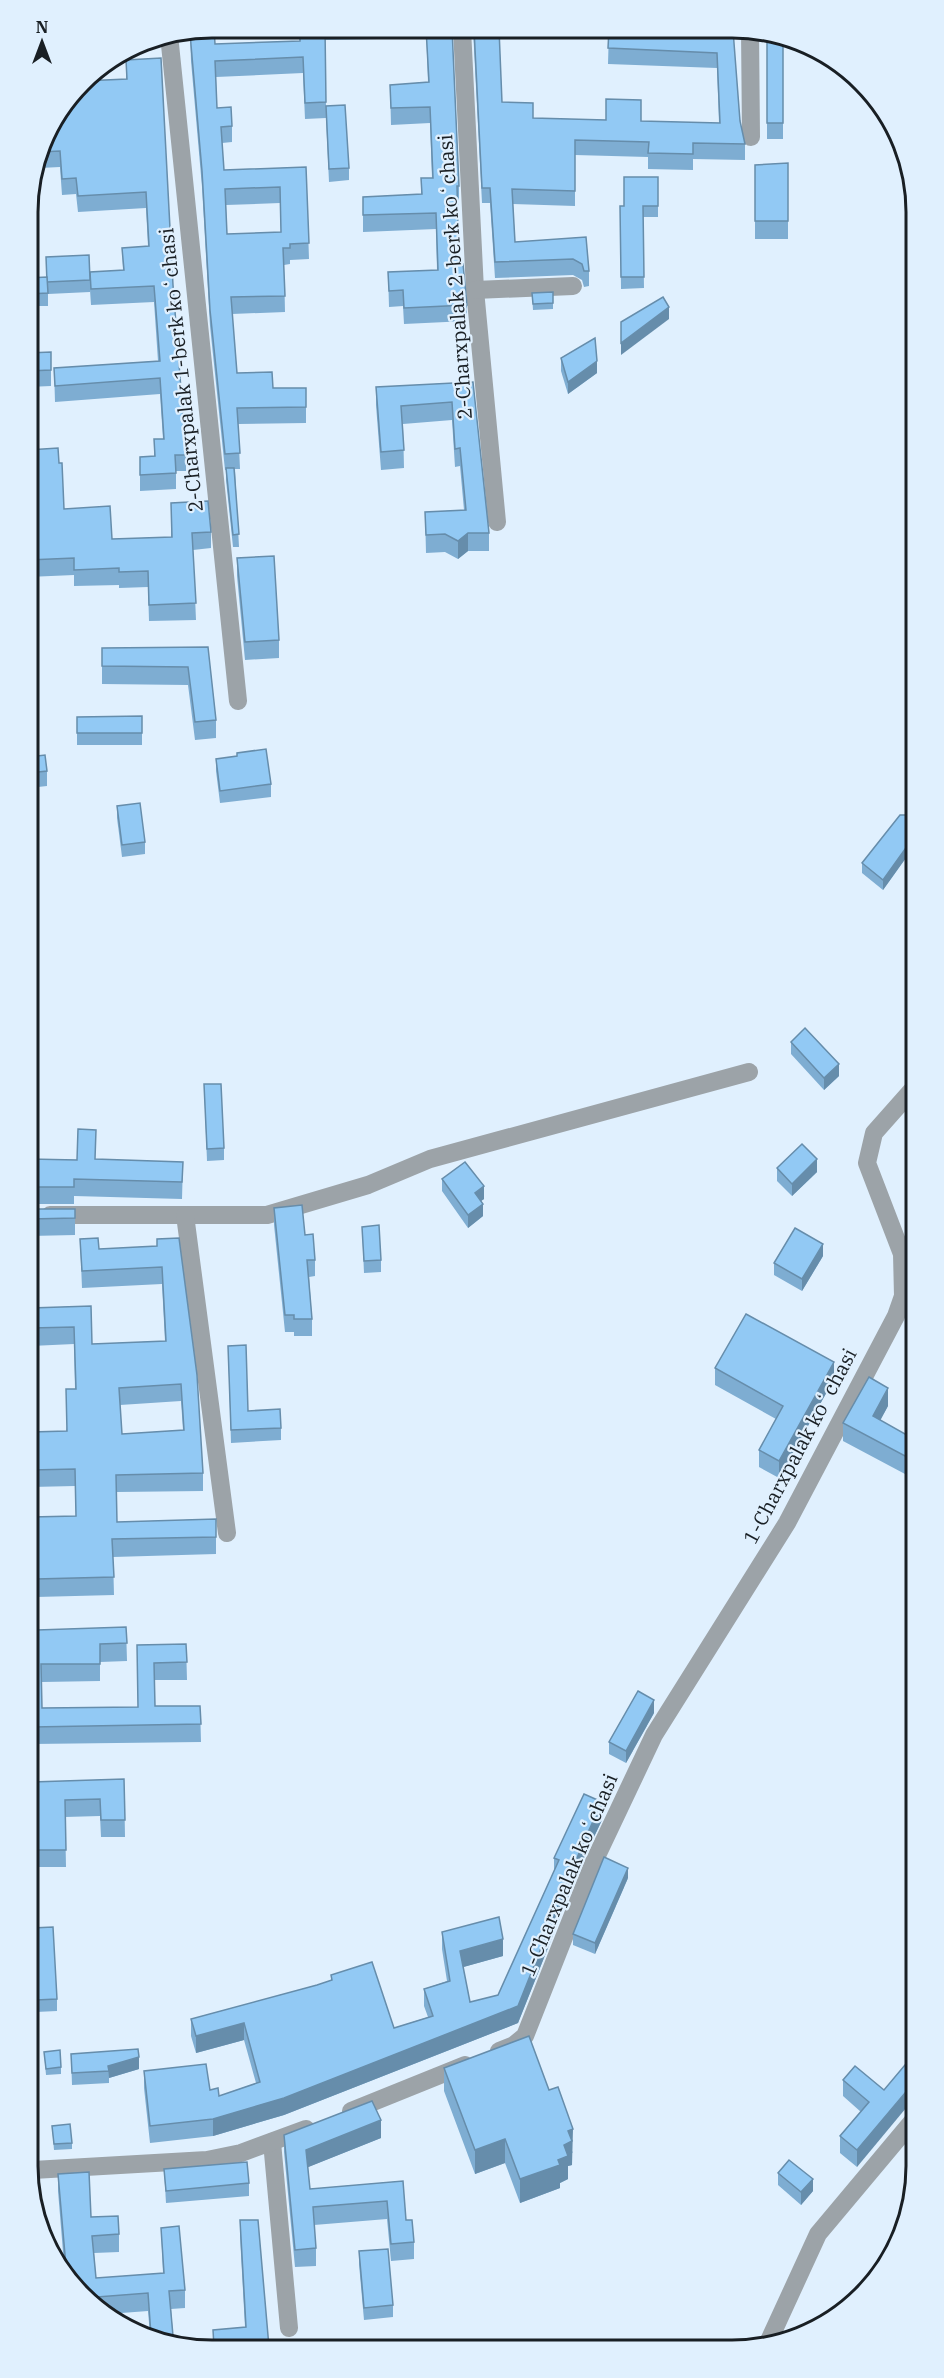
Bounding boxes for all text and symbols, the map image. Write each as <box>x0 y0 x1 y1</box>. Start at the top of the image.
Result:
north arrow <box>12 12 72 72</box>
text: N <box>36 17 48 37</box>
street label: 2-Charxpalak 2-berk koʻchasi <box>431 134 478 420</box>
street label: 2-Charxpalak 1-berk koʻchasi <box>152 227 209 514</box>
street label: 1-Charxpalak koʻchasi <box>737 1343 863 1548</box>
street label: 1-Charxpalak koʻchasi <box>514 1769 624 1980</box>

